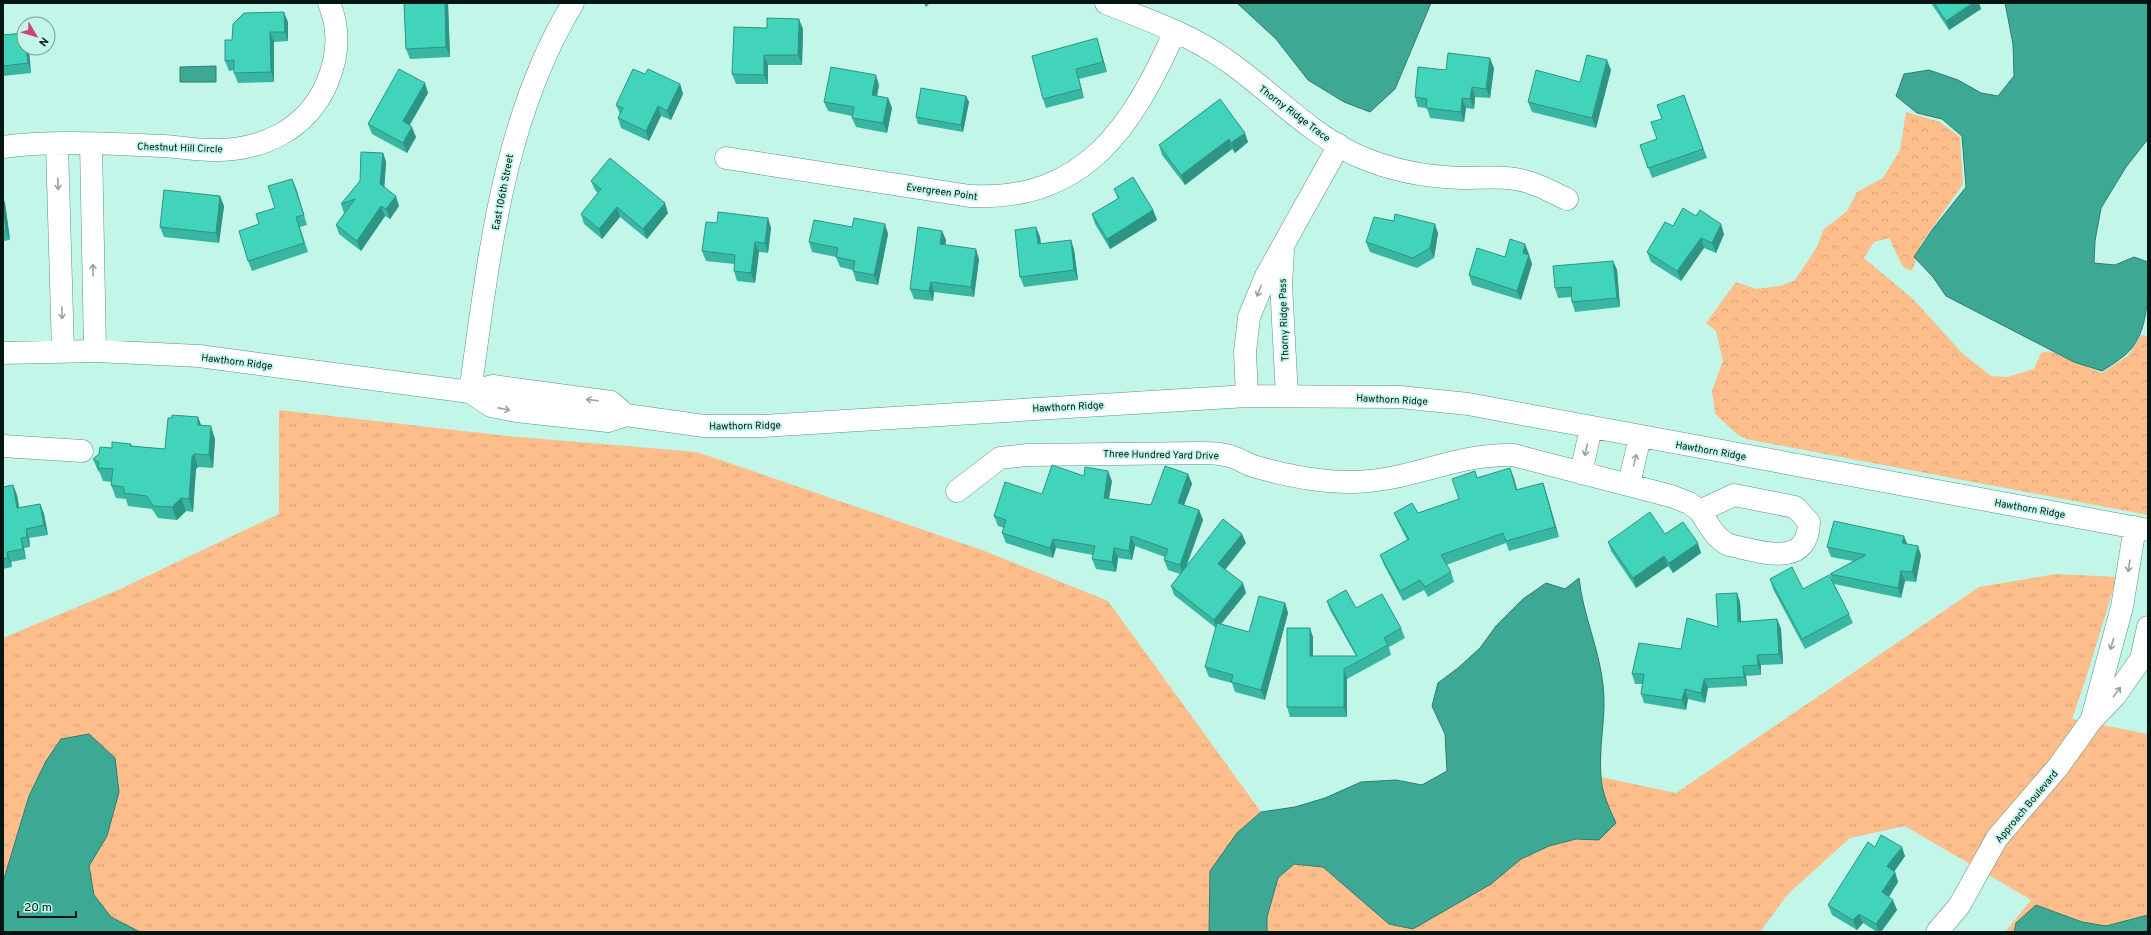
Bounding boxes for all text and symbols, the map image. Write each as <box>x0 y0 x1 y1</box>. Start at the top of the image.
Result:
north arrow <box>16 16 56 56</box>
text: N <box>35 34 51 49</box>
street label: Thorny Ridge Trace <box>1256 83 1333 145</box>
street label: Chestnut Hill Circle <box>137 141 223 156</box>
street label: East 106th Street <box>490 153 517 231</box>
one-way arrow <box>54 177 62 190</box>
street label: Evergreen Point <box>905 181 978 204</box>
one-way arrow <box>90 264 97 277</box>
street label: Thorny Ridge Pass <box>1277 278 1292 362</box>
one-way arrow <box>1255 284 1263 296</box>
one-way arrow <box>58 306 66 319</box>
street label: Hawthorn Ridge <box>200 352 273 373</box>
street label: Hawthorn Ridge <box>1356 392 1428 409</box>
one-way arrow <box>586 396 599 404</box>
street label: Hawthorn Ridge <box>1032 399 1104 416</box>
one-way arrow <box>497 405 510 413</box>
street label: Hawthorn Ridge <box>709 419 781 434</box>
street label: Hawthorn Ridge <box>1674 439 1747 464</box>
one-way arrow <box>1582 444 1590 457</box>
street label: Three Hundred Yard Drive <box>1103 448 1219 463</box>
one-way arrow <box>1631 454 1639 467</box>
street label: Hawthorn Ridge <box>1993 497 2066 522</box>
one-way arrow <box>2125 559 2133 572</box>
one-way arrow <box>2108 638 2115 651</box>
one-way arrow <box>2113 687 2121 698</box>
street label: Approach Boulevard <box>1993 768 2061 846</box>
scale bar <box>18 893 76 919</box>
text: 20 m <box>24 900 52 916</box>

